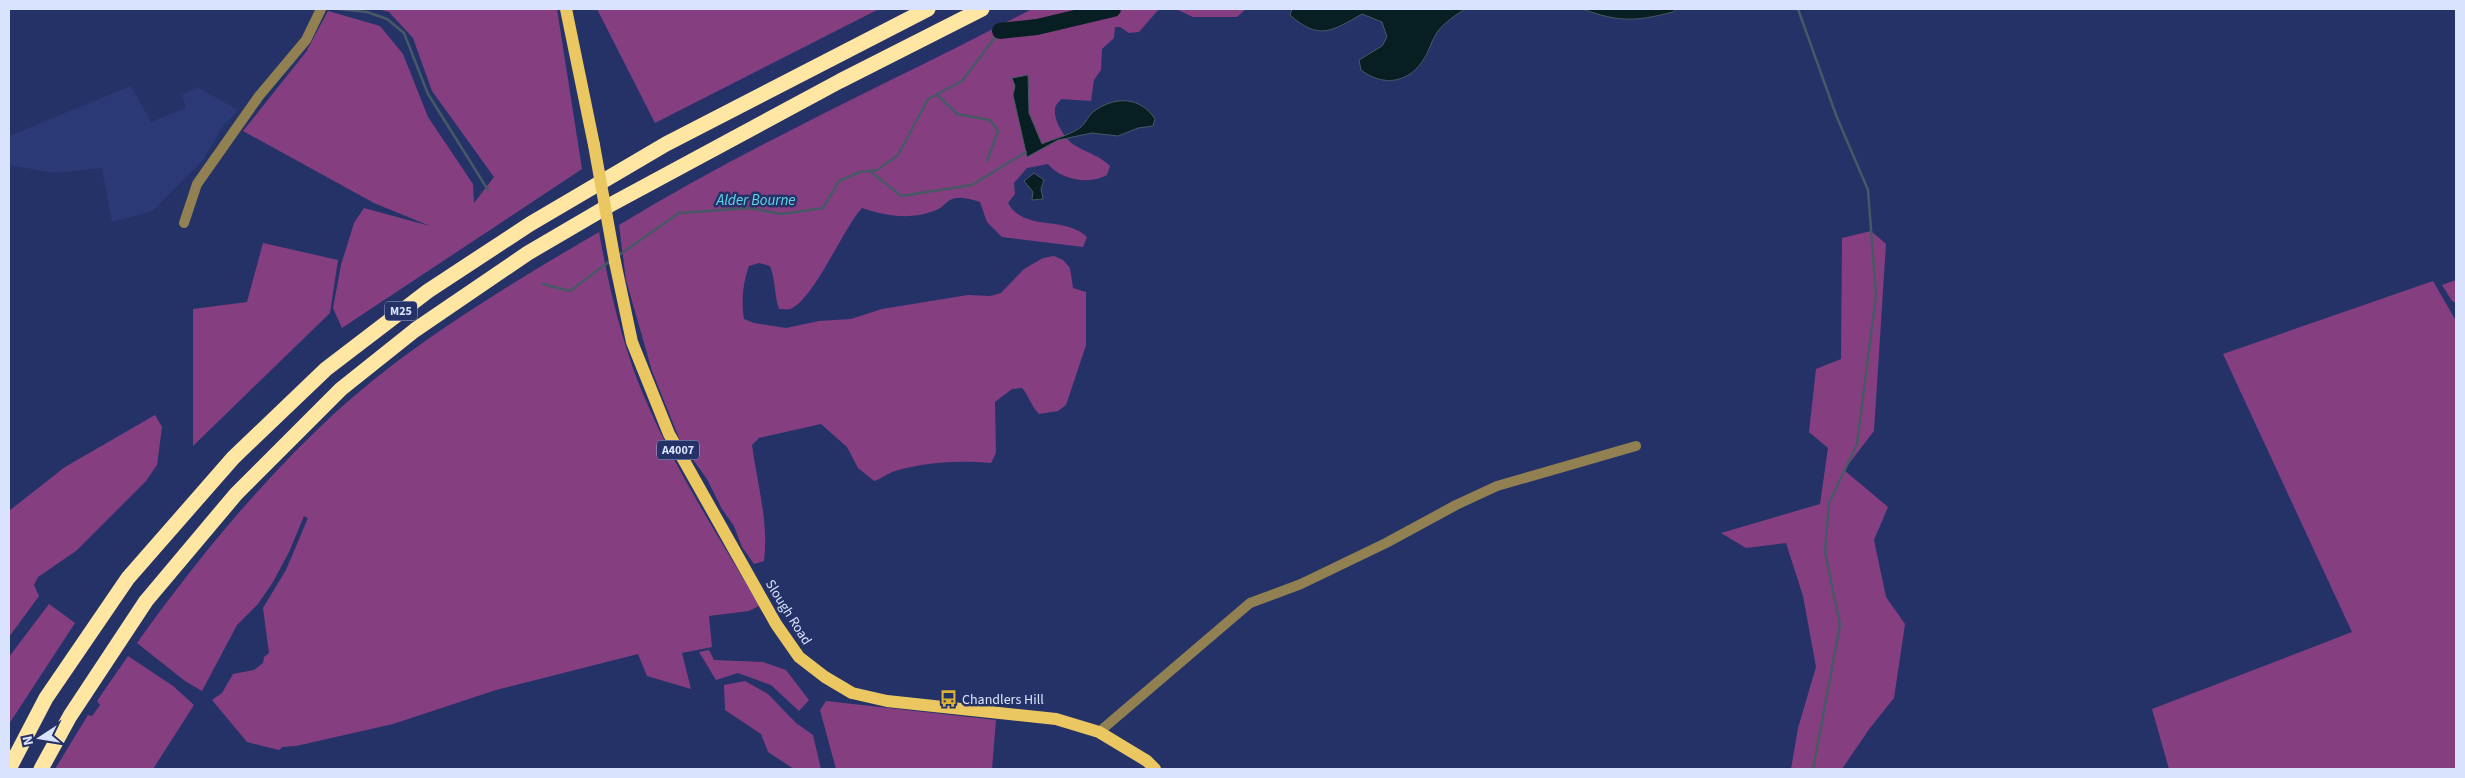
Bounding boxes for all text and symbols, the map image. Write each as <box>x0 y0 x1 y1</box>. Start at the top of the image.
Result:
water label: Alder Bourne <box>715 190 796 211</box>
road number: M25 <box>385 302 417 321</box>
road number: A4007 <box>657 440 699 460</box>
street label: Slough Road <box>760 576 816 649</box>
bus stop icon: Chandlers Hill <box>938 689 958 709</box>
place label: Chandlers Hill <box>962 690 1044 710</box>
north arrow <box>15 713 65 763</box>
text: N <box>18 734 39 747</box>

